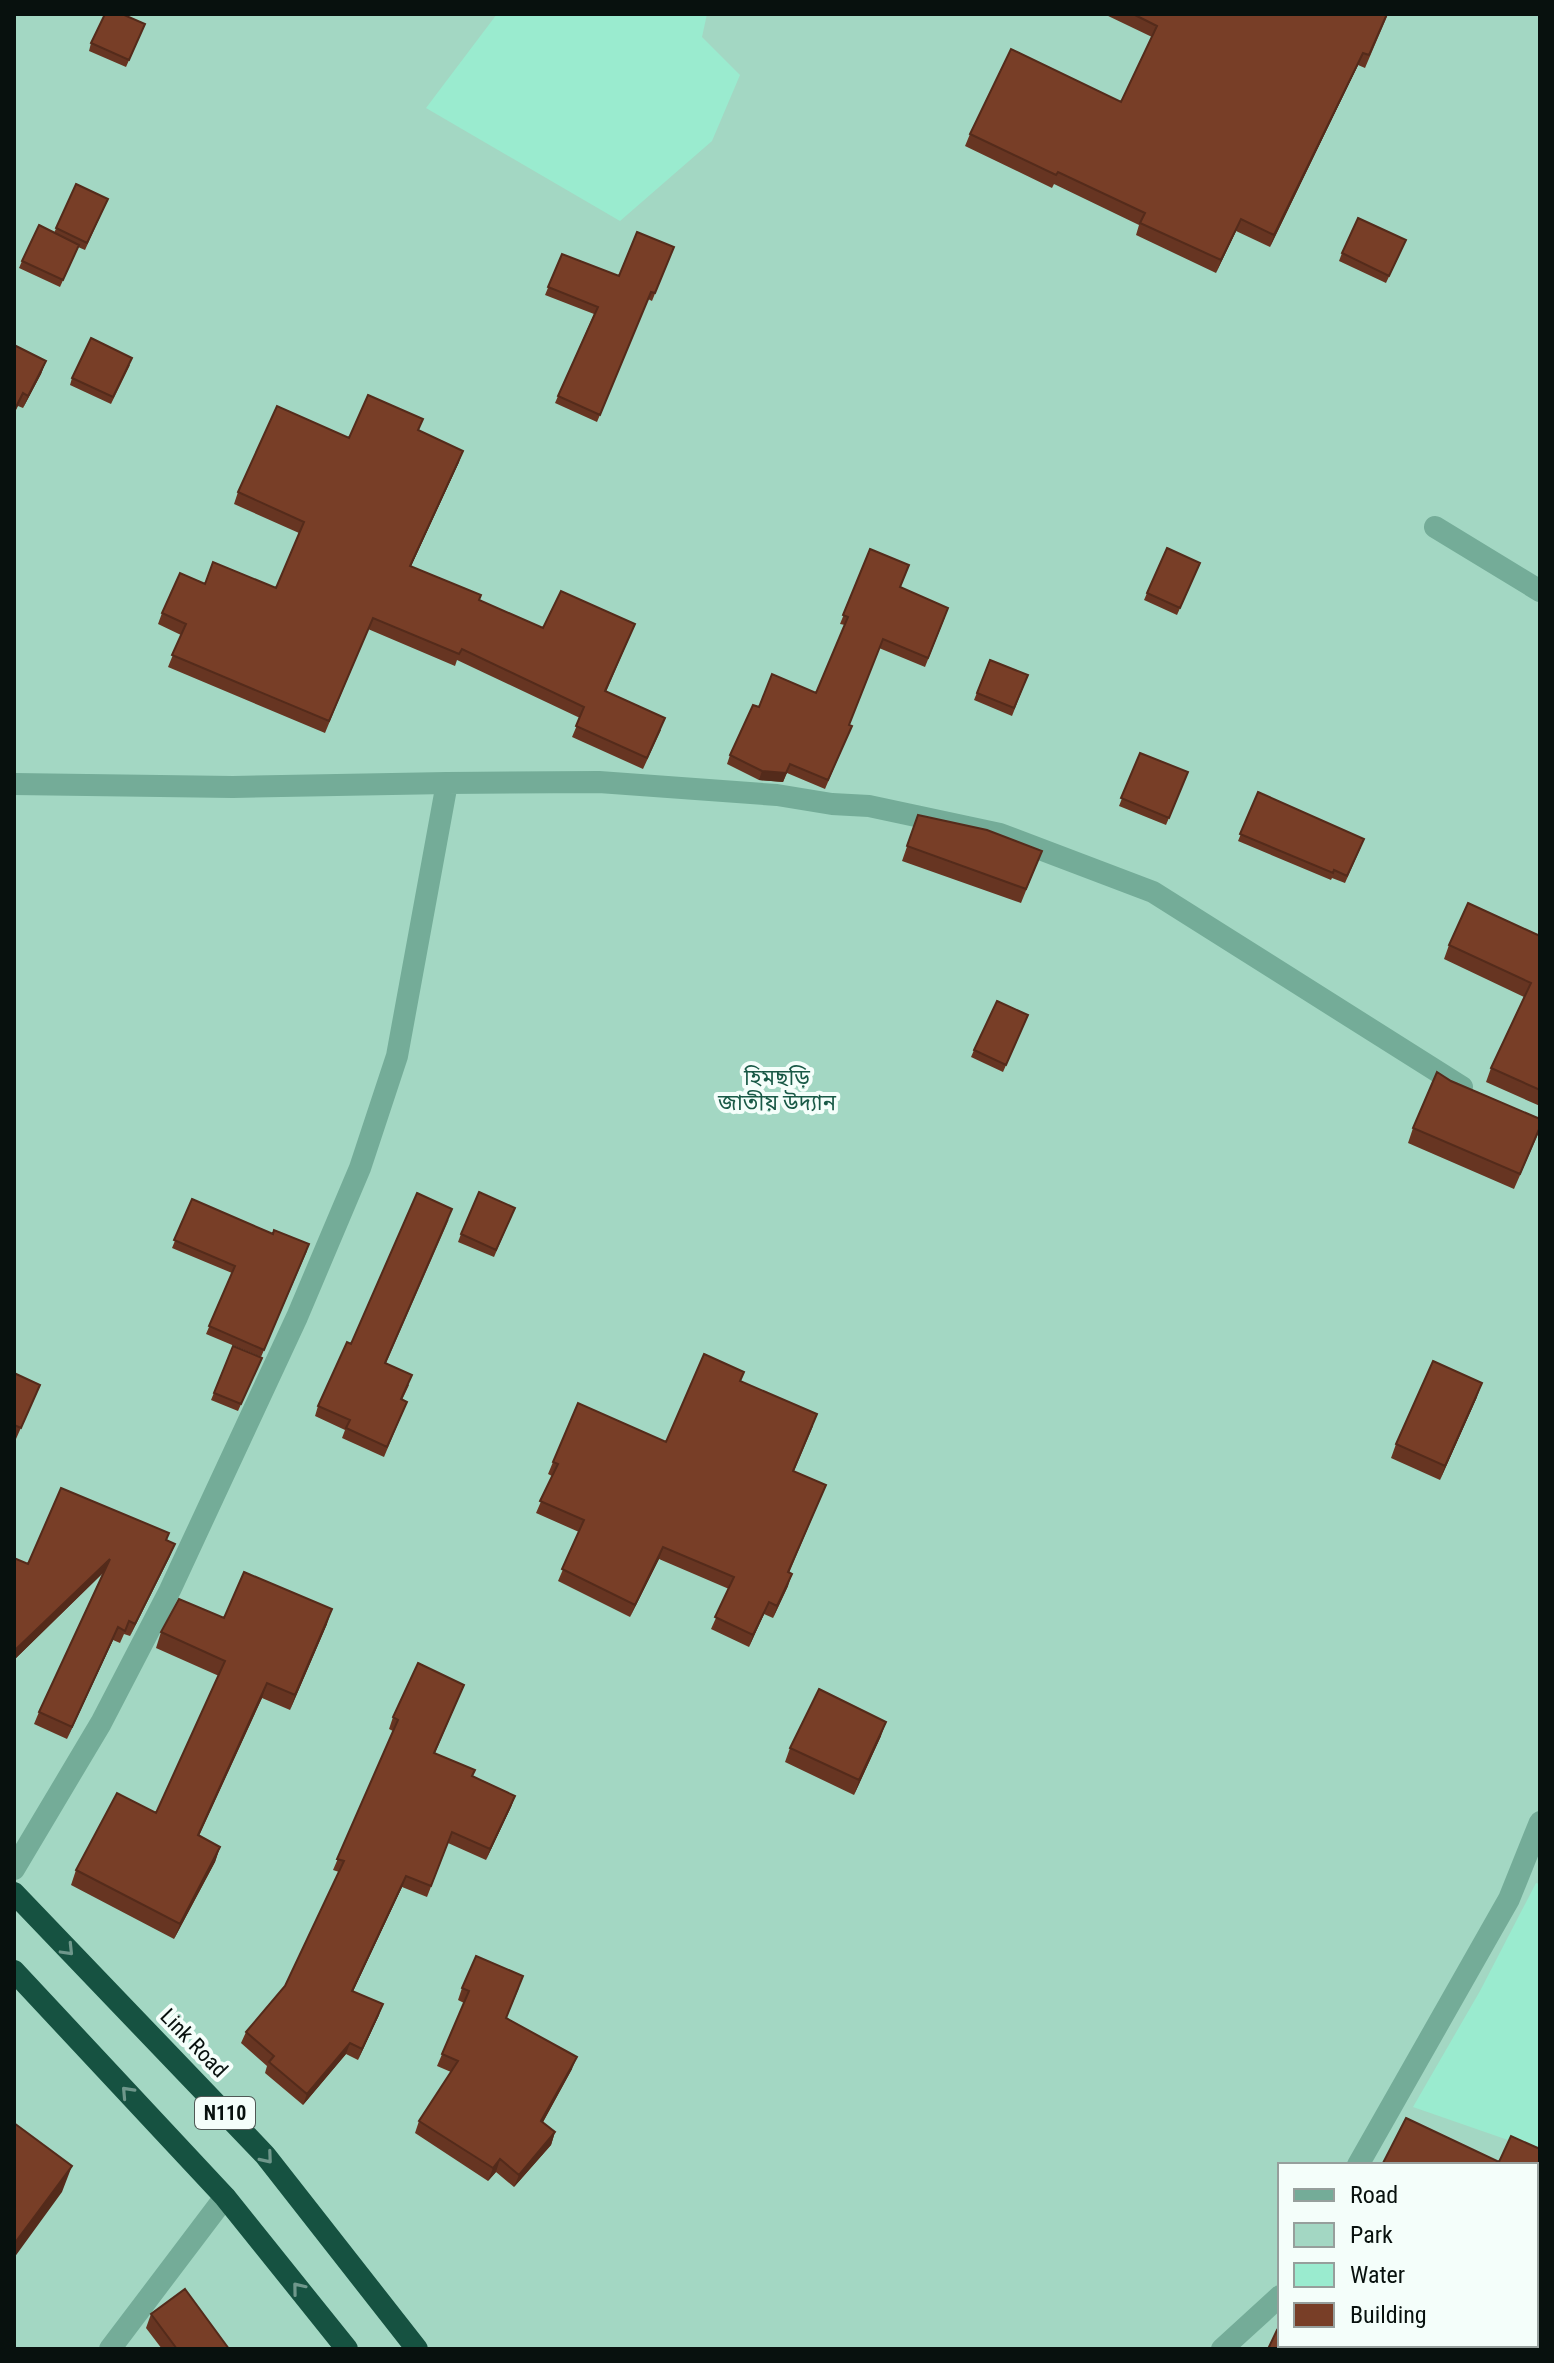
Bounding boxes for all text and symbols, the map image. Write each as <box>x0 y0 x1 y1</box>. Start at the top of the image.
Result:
park label: হিমছড়ি জাতীয় উদ্যান <box>717 1065 837 1115</box>
one-way arrow <box>59 1941 73 1955</box>
street label: Link Road <box>155 2004 233 2082</box>
one-way arrow <box>123 2087 137 2102</box>
road number: N110 <box>195 2097 255 2129</box>
one-way arrow <box>257 2149 271 2164</box>
legend <box>1278 2163 1538 2347</box>
text: Road <box>1350 2181 1398 2209</box>
text: Park <box>1350 2221 1393 2249</box>
text: Water <box>1350 2261 1405 2289</box>
one-way arrow <box>293 2283 308 2297</box>
text: Building <box>1350 2301 1427 2329</box>

